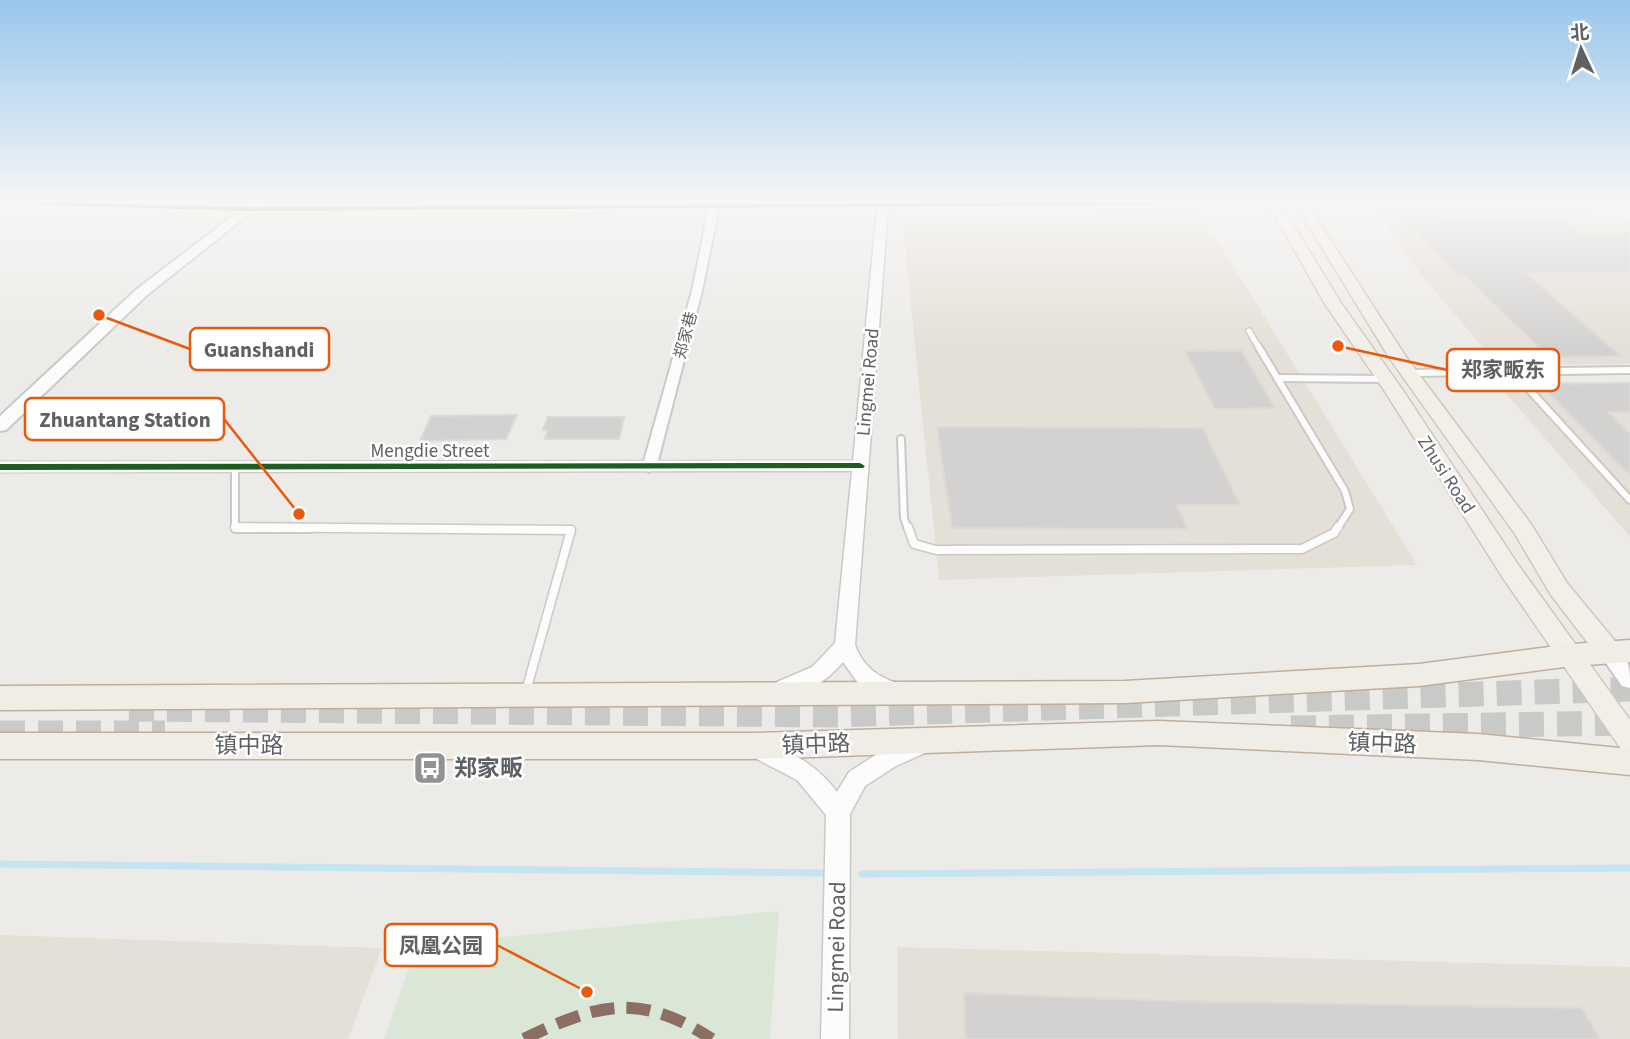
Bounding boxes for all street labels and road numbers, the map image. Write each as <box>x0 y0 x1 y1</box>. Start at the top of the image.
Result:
street label: 郑家巷 <box>669 309 703 361</box>
street label: Lingmei Road <box>850 327 887 437</box>
street label: Zhusi Road <box>1410 431 1481 519</box>
street label: Mengdie Street <box>371 438 490 465</box>
street label: 镇中路 <box>1347 726 1417 761</box>
street label: 镇中路 <box>781 727 851 762</box>
street label: 镇中路 <box>215 729 284 762</box>
street label: Lingmei Road <box>819 881 854 1013</box>

